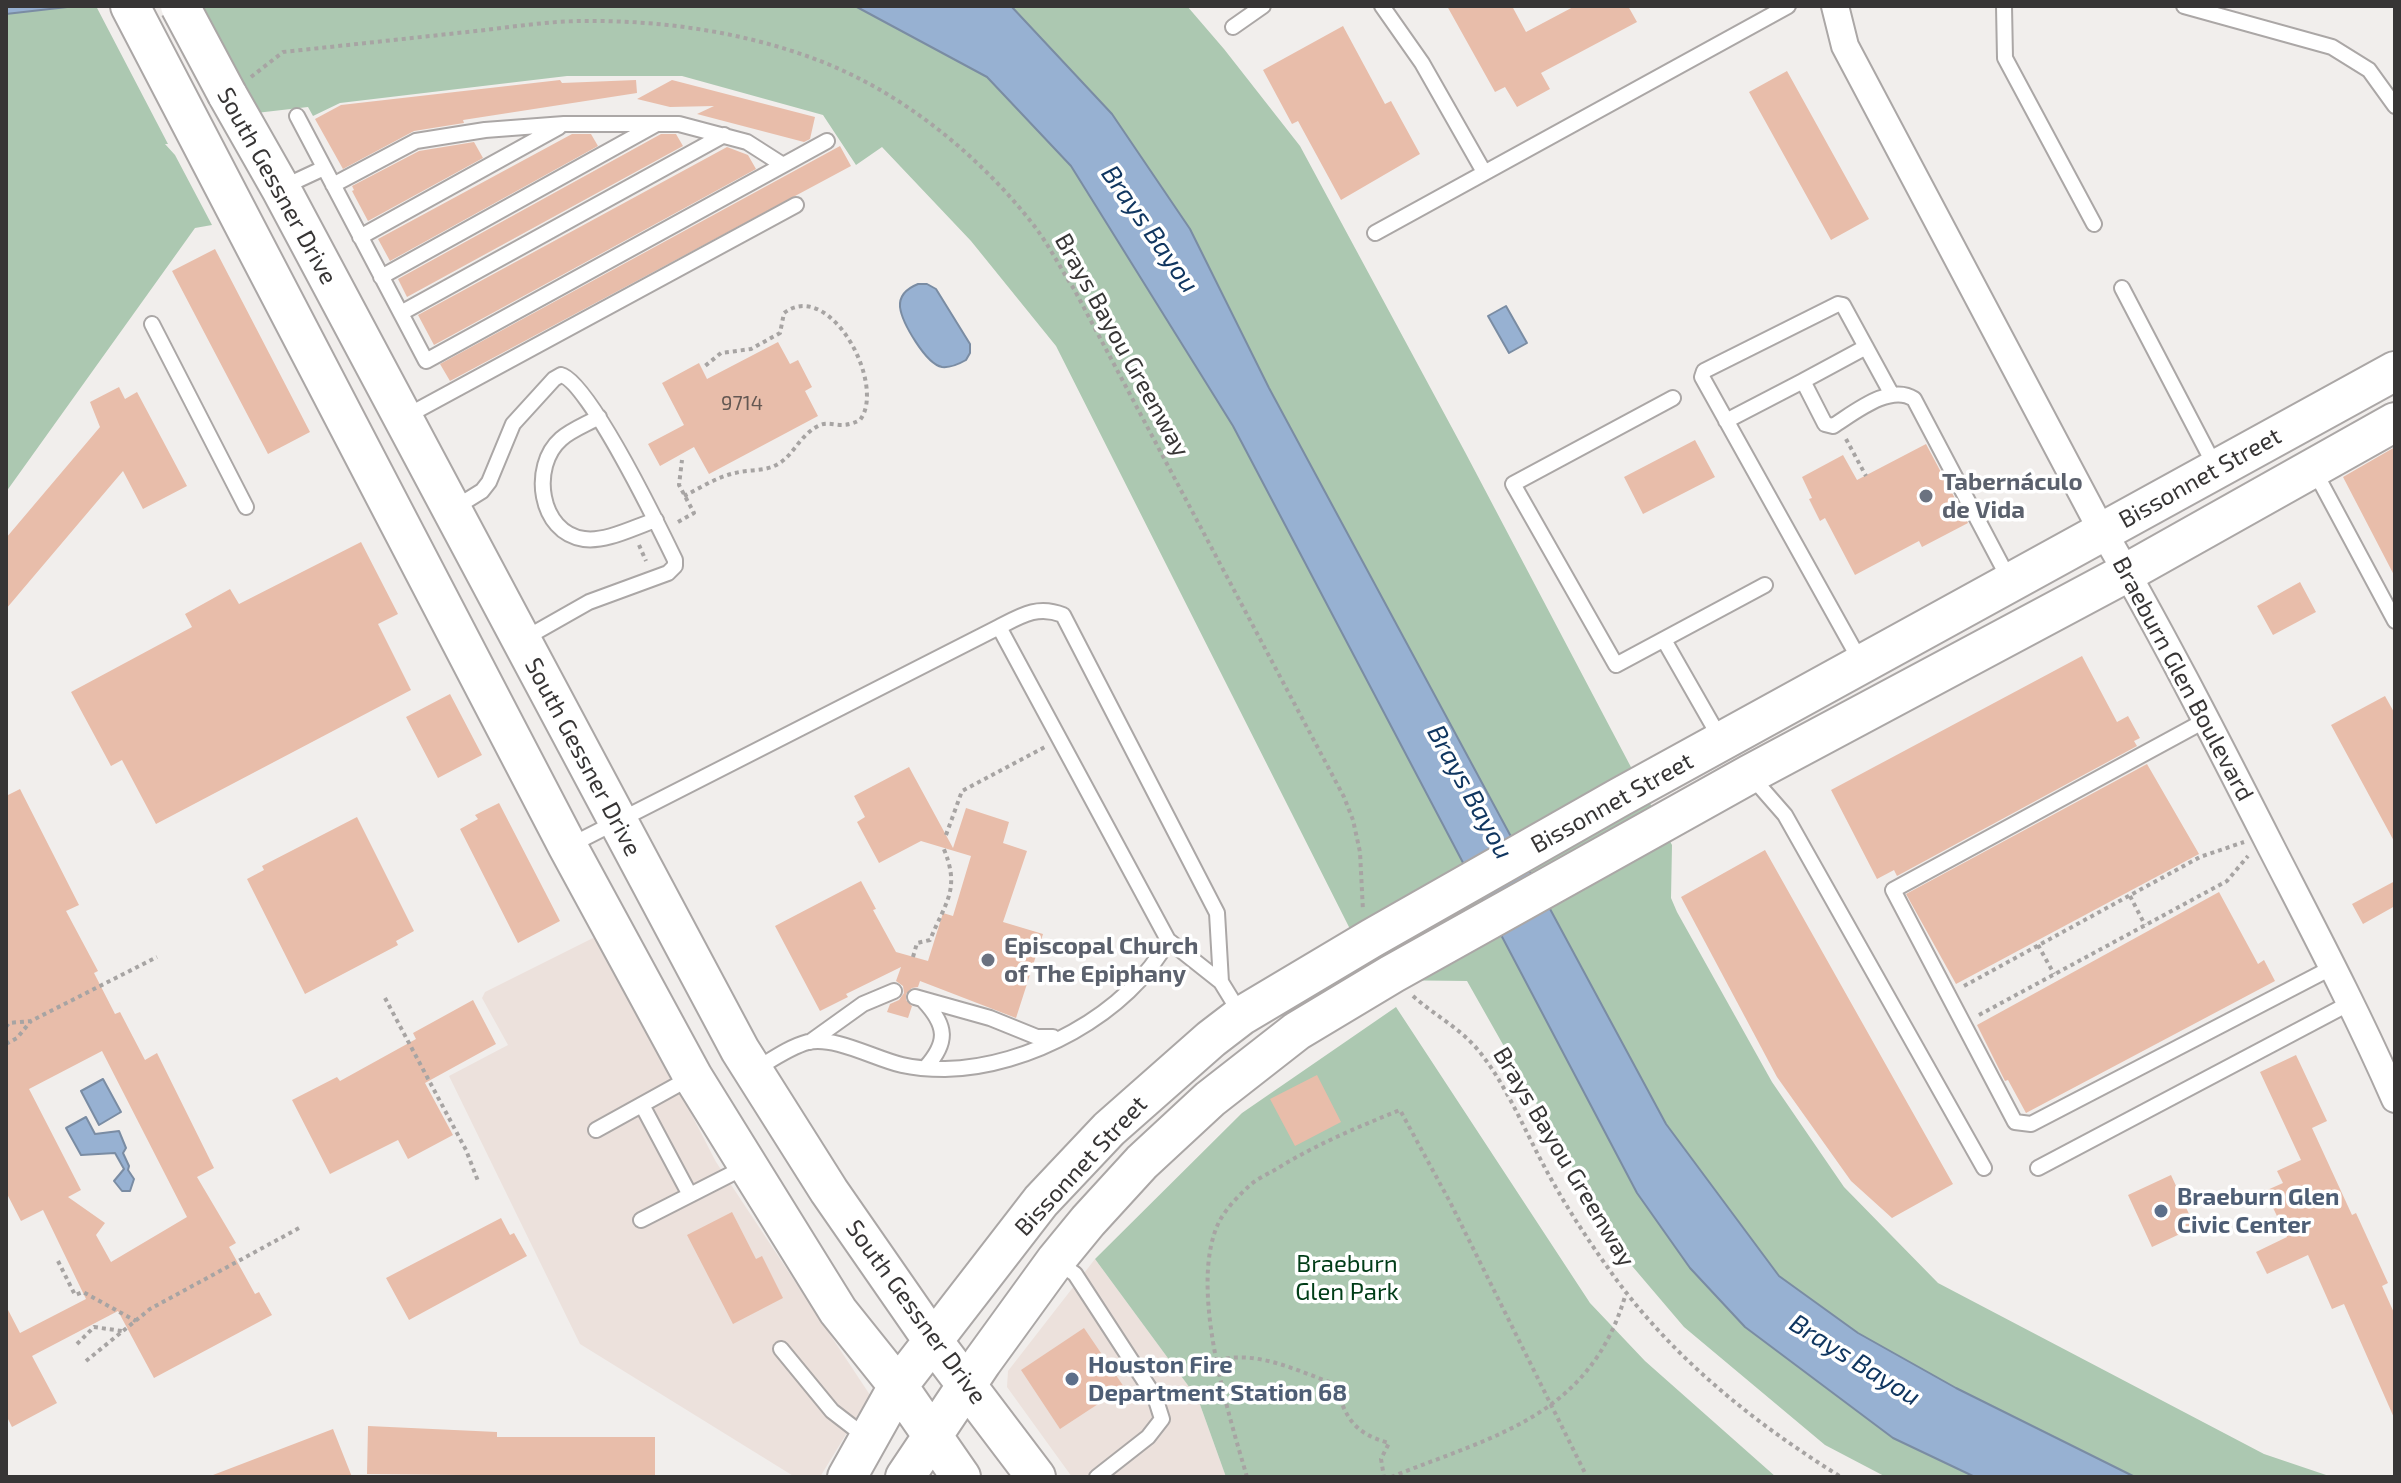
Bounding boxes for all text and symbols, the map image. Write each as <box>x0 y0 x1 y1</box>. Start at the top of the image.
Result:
street label: South Gessner Drive <box>211 83 343 289</box>
water label: Brays Bayou <box>1095 159 1205 299</box>
street label: Brays Bayou Greenway <box>1049 228 1195 462</box>
house number: 9714 <box>721 391 763 415</box>
street label: Bissonnet Street <box>2114 422 2286 534</box>
place label: Tabernáculo de Vida <box>1942 468 2083 524</box>
marker: Tabernáculo de Vida <box>1917 487 1935 505</box>
street label: Braeburn Glen Boulevard <box>2106 552 2260 806</box>
street label: South Gessner Drive <box>519 653 647 861</box>
water label: Brays Bayou <box>1420 720 1520 864</box>
street label: Bissonnet Street <box>1526 747 1698 859</box>
place label: Episcopal Church of The Epiphany <box>1004 932 1198 988</box>
marker: Episcopal Church of The Epiphany <box>979 951 997 969</box>
street label: Brays Bayou Greenway <box>1487 1042 1641 1272</box>
street label: Bissonnet Street <box>1009 1090 1153 1242</box>
place label: Braeburn Glen Civic Center <box>2177 1183 2339 1239</box>
marker: Braeburn Glen Civic Center <box>2152 1202 2170 1220</box>
street label: South Gessner Drive <box>840 1214 992 1410</box>
park label: Braeburn Glen Park <box>1295 1250 1399 1306</box>
water label: Brays Bayou <box>1784 1307 1926 1413</box>
place label: Houston Fire Department Station 68 <box>1088 1351 1347 1407</box>
marker: Houston Fire Department Station 68 <box>1063 1370 1081 1388</box>

